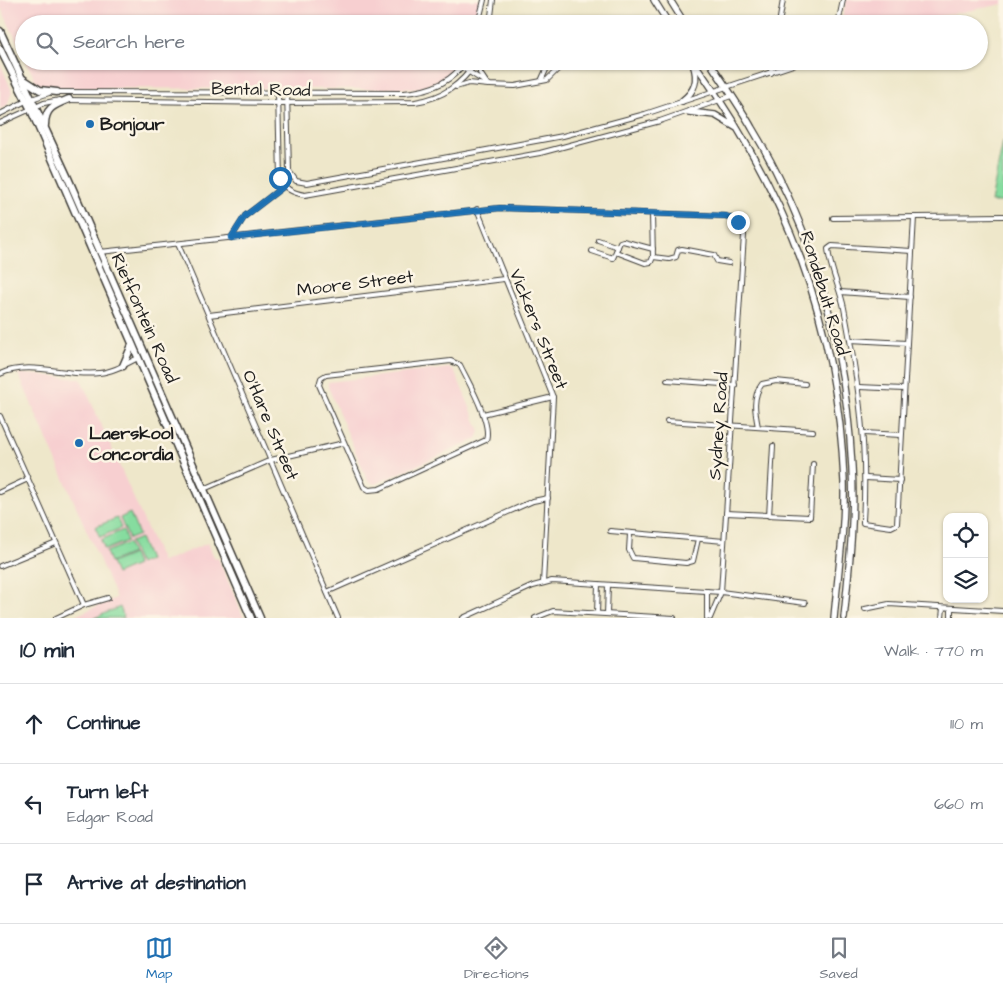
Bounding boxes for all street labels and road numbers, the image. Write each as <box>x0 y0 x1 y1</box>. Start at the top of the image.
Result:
street label: Bental Road <box>211 76 311 103</box>
street label: Rondebult Road <box>794 228 855 358</box>
street label: Rietfontein Road <box>105 249 184 387</box>
street label: Moore Street <box>295 264 416 303</box>
street label: Vickers Street <box>503 265 574 394</box>
street label: O'Hare Street <box>236 366 305 485</box>
street label: Sydney Road <box>702 371 736 481</box>

